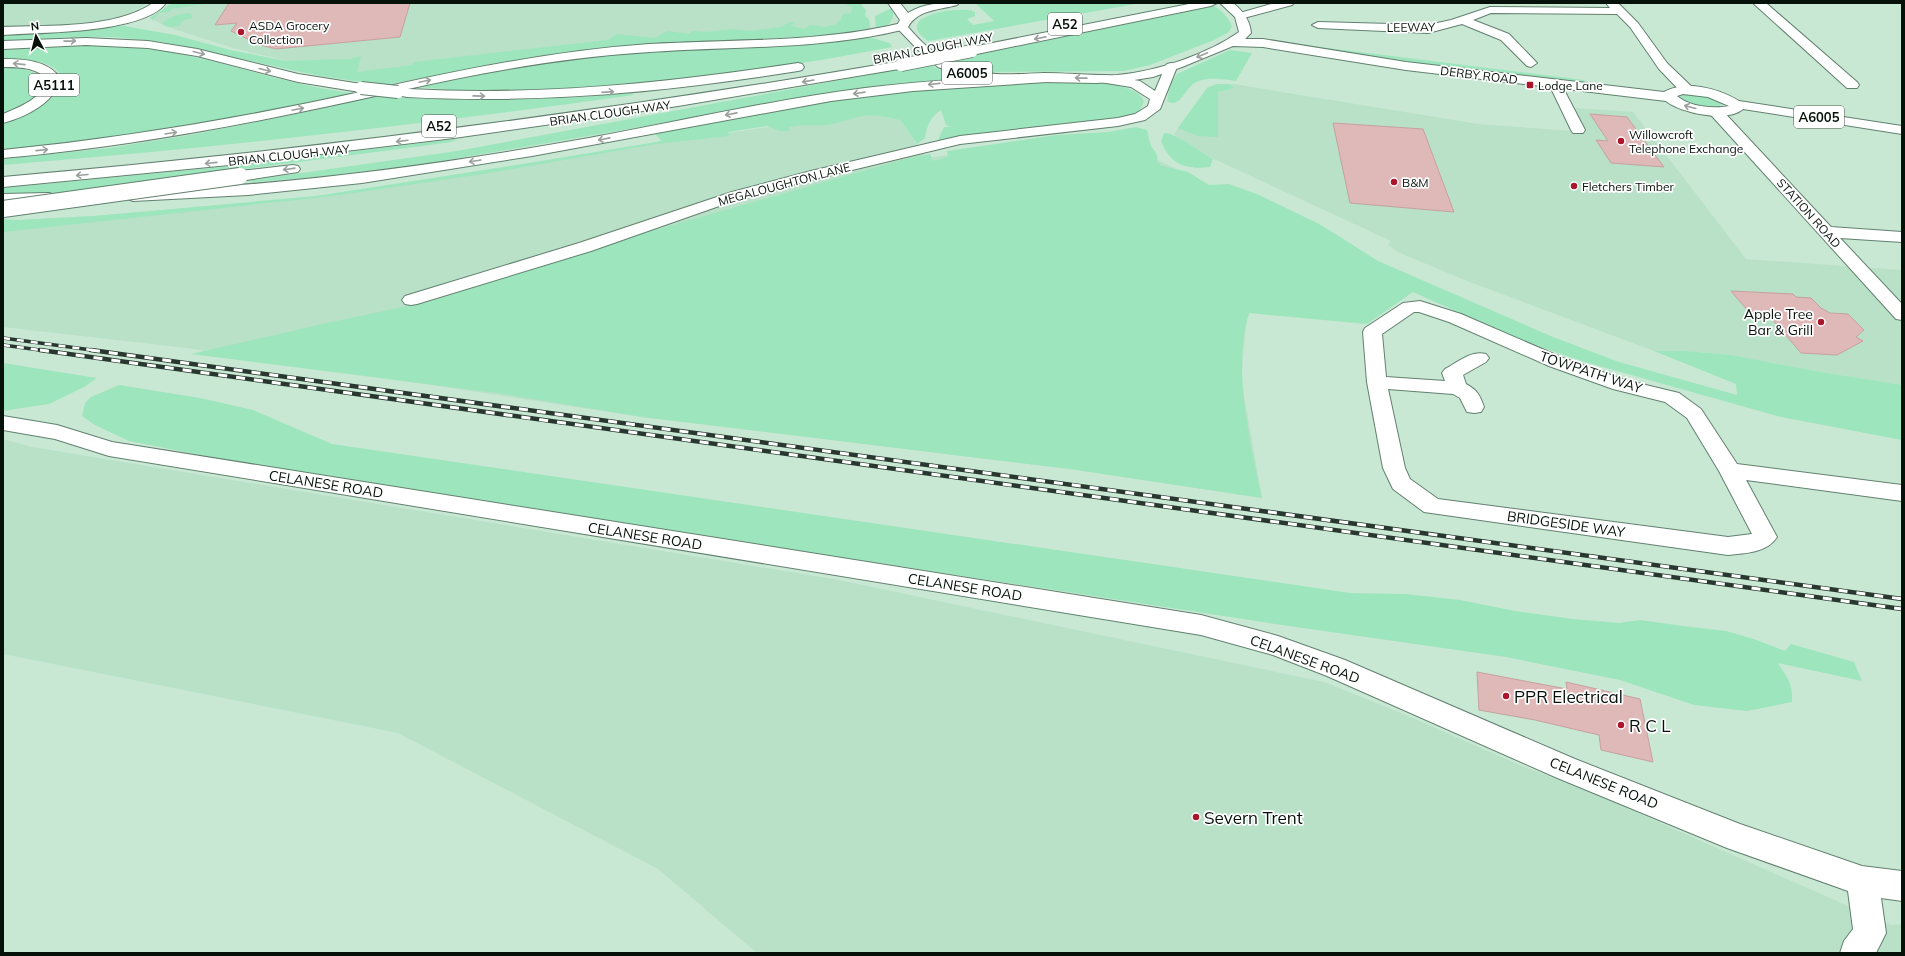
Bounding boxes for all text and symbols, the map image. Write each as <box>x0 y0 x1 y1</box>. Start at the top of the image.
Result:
road number: A52 <box>1048 13 1082 35</box>
north arrow <box>16 16 56 56</box>
place label: ASDA Grocery Collection <box>249 18 330 47</box>
text: N <box>30 19 40 34</box>
street label: LEEWAY <box>1387 19 1436 35</box>
marker: ASDA Grocery Collection <box>236 27 246 37</box>
street label: BRIAN CLOUGH WAY <box>872 29 995 67</box>
one-way arrow <box>1034 34 1047 42</box>
one-way arrow <box>63 37 76 44</box>
one-way arrow <box>192 50 205 58</box>
one-way arrow <box>1197 51 1209 59</box>
one-way arrow <box>13 60 26 68</box>
road number: A6005 <box>942 62 992 84</box>
street label: DERBY ROAD <box>1439 63 1519 87</box>
one-way arrow <box>258 66 271 74</box>
road number: A5111 <box>29 74 79 96</box>
one-way arrow <box>1075 74 1088 82</box>
one-way arrow <box>419 77 432 85</box>
one-way arrow <box>802 77 815 85</box>
place label: Lodge Lane <box>1538 78 1603 93</box>
one-way arrow <box>928 80 941 88</box>
marker: Lodge Lane <box>1525 80 1535 90</box>
one-way arrow <box>601 88 614 95</box>
one-way arrow <box>853 89 866 97</box>
one-way arrow <box>472 92 485 100</box>
street label: BRIAN CLOUGH WAY <box>549 97 672 129</box>
one-way arrow <box>1684 103 1697 110</box>
one-way arrow <box>292 105 305 113</box>
road number: A6005 <box>1794 106 1844 128</box>
one-way arrow <box>725 111 738 119</box>
road number: A52 <box>422 115 456 137</box>
place label: Willowcroft Telephone Exchange <box>1629 127 1743 156</box>
one-way arrow <box>164 129 177 137</box>
one-way arrow <box>597 135 610 143</box>
marker: Willowcroft Telephone Exchange <box>1616 136 1626 146</box>
one-way arrow <box>396 138 409 145</box>
street label: BRIAN CLOUGH WAY <box>228 141 351 169</box>
one-way arrow <box>35 147 48 154</box>
one-way arrow <box>469 157 482 165</box>
one-way arrow <box>205 159 218 167</box>
street label: MEGALOUGHTON LANE <box>716 159 852 209</box>
one-way arrow <box>283 165 296 173</box>
one-way arrow <box>76 171 89 179</box>
place label: B&M <box>1402 175 1429 190</box>
street label: STATION ROAD <box>1774 175 1844 251</box>
marker: B&M <box>1389 177 1399 187</box>
place label: Fletchers Timber <box>1582 179 1675 194</box>
marker: Fletchers Timber <box>1569 181 1579 191</box>
place label: Apple Tree Bar & Grill <box>1744 305 1813 339</box>
marker: Apple Tree Bar & Grill <box>1816 317 1826 327</box>
street label: TOWPATH WAY <box>1537 347 1645 397</box>
street label: CELANESE ROAD <box>267 466 385 502</box>
street label: BRIDGESIDE WAY <box>1506 507 1627 541</box>
street label: CELANESE ROAD <box>586 518 704 554</box>
street label: CELANESE ROAD <box>906 569 1024 605</box>
street label: CELANESE ROAD <box>1248 631 1362 687</box>
place label: PPR Electrical <box>1514 686 1623 707</box>
marker: PPR Electrical <box>1501 691 1511 701</box>
place label: R C L <box>1629 715 1671 736</box>
marker: R C L <box>1616 720 1626 730</box>
street label: CELANESE ROAD <box>1547 753 1661 813</box>
place label: Severn Trent <box>1204 807 1303 828</box>
marker: Severn Trent <box>1191 812 1201 822</box>

